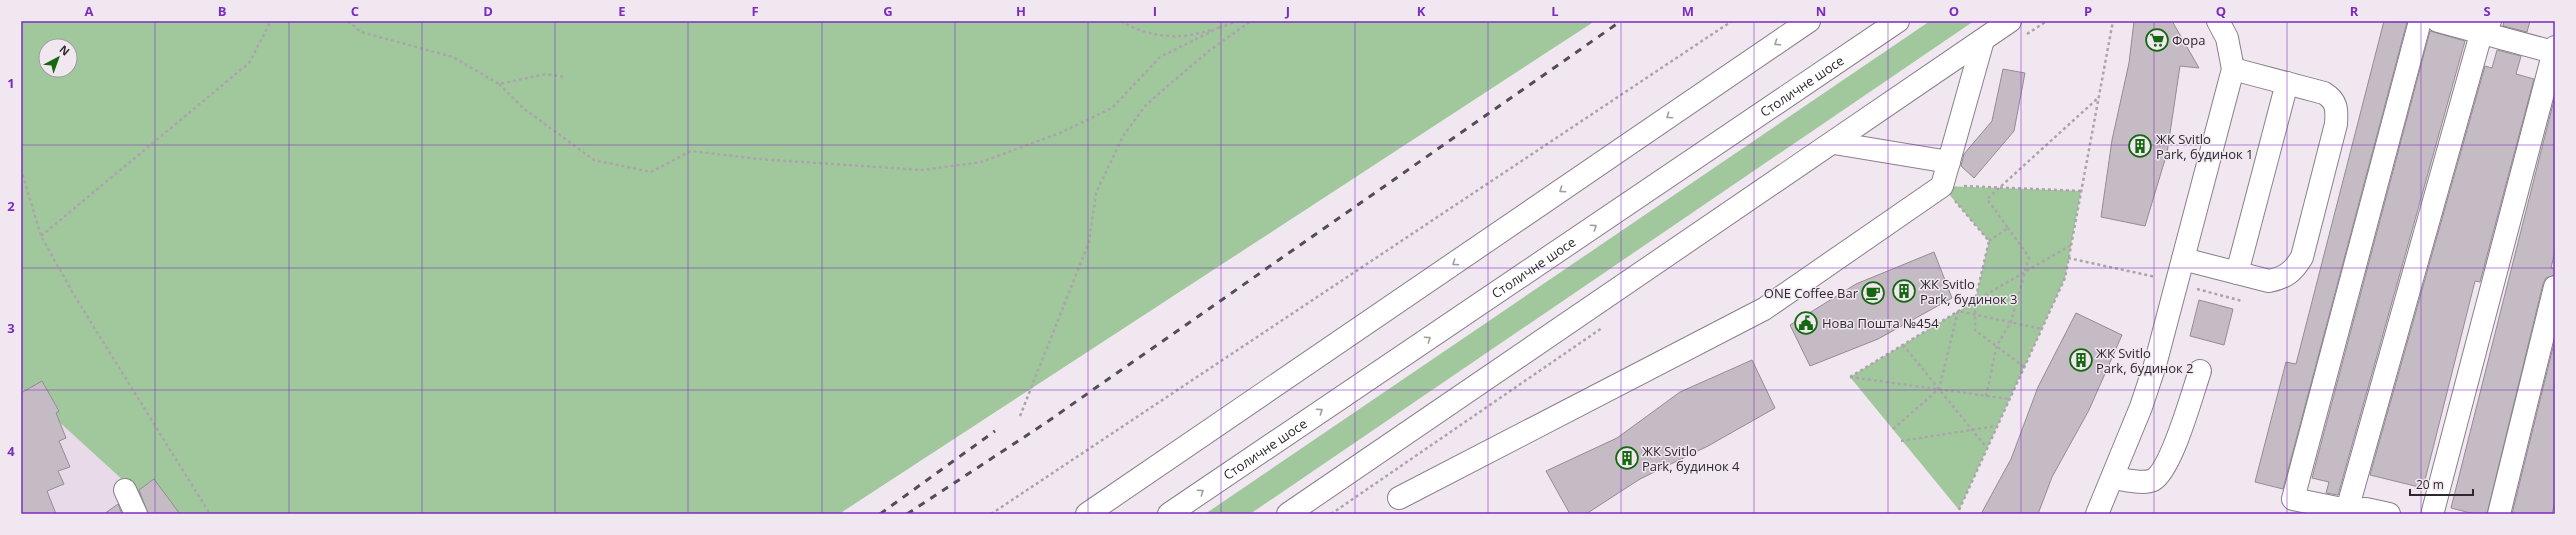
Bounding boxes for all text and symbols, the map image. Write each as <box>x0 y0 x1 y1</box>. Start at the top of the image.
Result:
text: A <box>85 2 94 20</box>
text: B <box>218 2 227 20</box>
text: C <box>351 2 359 20</box>
text: D <box>483 2 493 20</box>
text: E <box>618 2 626 20</box>
text: F <box>751 2 759 20</box>
text: G <box>883 2 893 20</box>
text: H <box>1016 2 1026 20</box>
text: I <box>1153 2 1157 20</box>
text: J <box>1285 2 1290 20</box>
text: K <box>1417 2 1426 20</box>
text: L <box>1551 2 1559 20</box>
text: M <box>1682 2 1694 20</box>
text: N <box>1816 2 1826 20</box>
text: O <box>1949 2 1959 20</box>
text: P <box>2084 2 2092 20</box>
text: Q <box>2216 2 2226 20</box>
text: R <box>2350 2 2359 20</box>
text: S <box>2483 2 2491 20</box>
supermarket icon: Фора <box>2144 27 2170 53</box>
place label: Фора <box>2172 31 2205 49</box>
north arrow <box>38 38 78 78</box>
one-way arrow <box>1774 38 1781 46</box>
text: N <box>57 41 73 59</box>
street label: Столичне шосе <box>1756 51 1847 121</box>
text: 1 <box>7 74 15 92</box>
one-way arrow <box>1667 111 1674 118</box>
place label: ЖК Svitlo Park, будинок 1 <box>2156 130 2253 163</box>
building icon: ЖК Svitlo Park, будинок 1 <box>2127 133 2153 159</box>
one-way arrow <box>1559 185 1566 192</box>
text: 2 <box>7 197 15 215</box>
one-way arrow <box>1589 224 1596 231</box>
street label: Столичне шосе <box>1488 233 1579 302</box>
one-way arrow <box>1452 258 1459 265</box>
place label: ЖК Svitlo Park, будинок 3 <box>1920 275 2017 308</box>
building icon: ЖК Svitlo Park, будинок 3 <box>1891 278 1917 304</box>
cafe icon: ONE Coffee Bar <box>1860 280 1886 306</box>
place label: ONE Coffee Bar <box>1764 284 1859 302</box>
public building icon: Нова Пошта №454 <box>1793 310 1819 336</box>
place label: Нова Пошта №454 <box>1822 314 1939 332</box>
text: 3 <box>7 319 15 337</box>
one-way arrow <box>1424 336 1431 344</box>
place label: ЖК Svitlo Park, будинок 2 <box>2096 344 2193 377</box>
building icon: ЖК Svitlo Park, будинок 2 <box>2068 347 2094 373</box>
one-way arrow <box>1316 409 1323 416</box>
street label: Столичне шосе <box>1220 414 1311 484</box>
text: 4 <box>7 442 15 460</box>
place label: ЖК Svitlo Park, будинок 4 <box>1642 442 1740 475</box>
building icon: ЖК Svitlo Park, будинок 4 <box>1614 445 1640 471</box>
scale bar <box>2410 471 2473 497</box>
text: 20 m <box>2416 476 2444 493</box>
one-way arrow <box>1197 489 1204 497</box>

